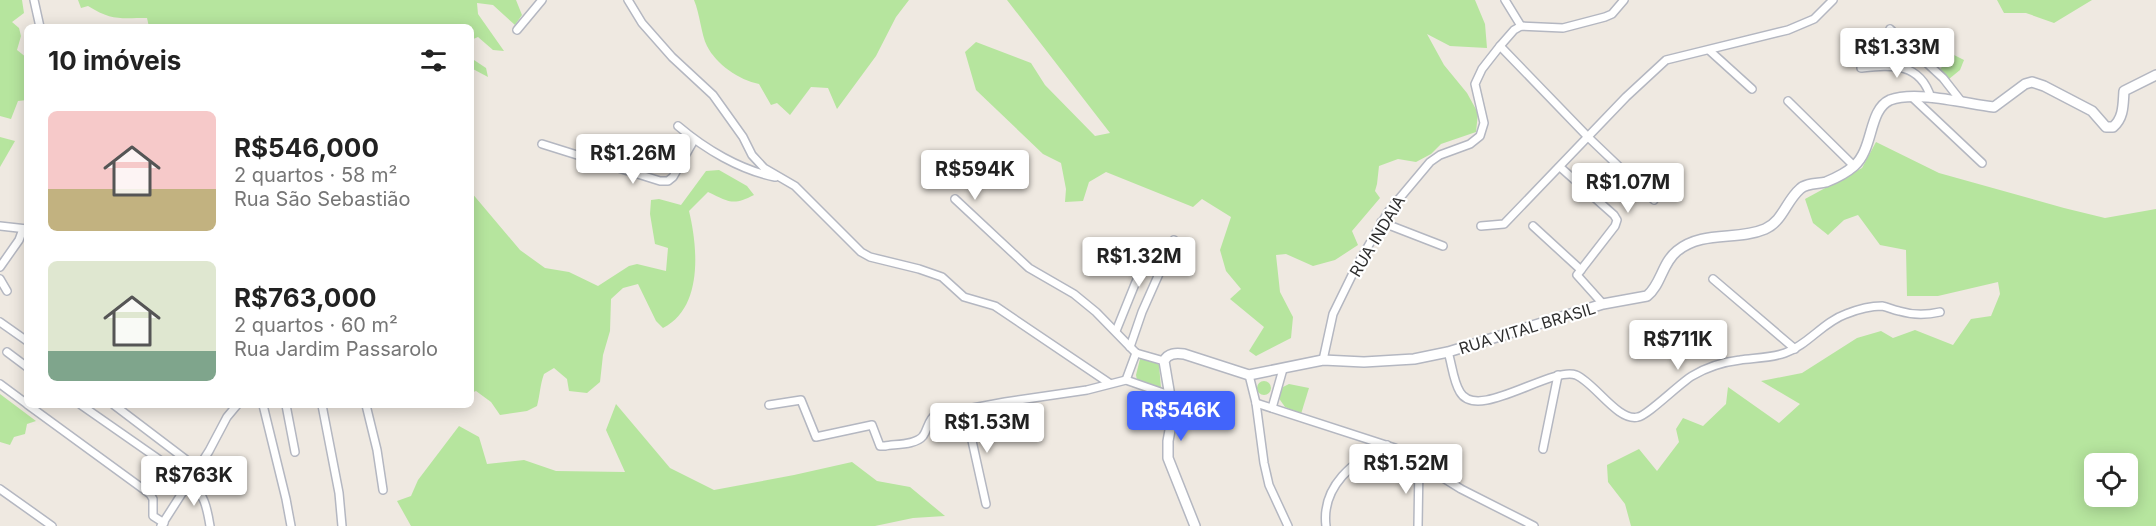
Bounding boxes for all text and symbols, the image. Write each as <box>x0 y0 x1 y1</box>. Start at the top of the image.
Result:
pin: R$1.33M <box>1842 28 1952 79</box>
text: R$1.33M <box>1854 35 1940 59</box>
icon: filters <box>417 44 450 77</box>
text: 10 imóveis <box>48 45 181 76</box>
text: R$546,000 <box>234 132 379 163</box>
pin: R$1.26M <box>578 134 688 185</box>
icon: home <box>96 135 168 207</box>
text: R$1.26M <box>590 141 676 165</box>
pin: R$594K <box>926 150 1024 201</box>
text: R$594K <box>935 157 1015 181</box>
text: 2 quartos · 58 m² <box>234 163 397 187</box>
pin: R$1.07M <box>1573 163 1683 214</box>
text: R$1.07M <box>1586 170 1670 194</box>
text: Rua São Sebastião <box>234 187 411 211</box>
street label: RUA INDAIA <box>1345 192 1409 280</box>
pin: R$1.32M <box>1084 237 1194 288</box>
text: R$1.32M <box>1096 244 1182 268</box>
text: R$763,000 <box>234 282 376 313</box>
icon: home <box>96 285 168 357</box>
street label: RUA VITAL BRASIL <box>1456 298 1598 358</box>
text: 2 quartos · 60 m² <box>234 313 398 337</box>
pin: R$711K <box>1629 320 1727 371</box>
text: R$711K <box>1643 327 1713 351</box>
text: Rua Jardim Passarolo <box>234 337 438 361</box>
pin: R$546K <box>1132 391 1230 442</box>
text: R$546K <box>1141 398 1221 422</box>
pin: R$1.53M <box>932 403 1042 454</box>
text: R$1.53M <box>944 410 1030 434</box>
pin: R$1.52M <box>1351 444 1461 495</box>
text: R$1.52M <box>1363 451 1449 475</box>
map controls <box>2084 453 2138 507</box>
button: locate <box>2084 453 2138 507</box>
pin: R$763K <box>145 456 243 507</box>
text: R$763K <box>155 463 233 487</box>

